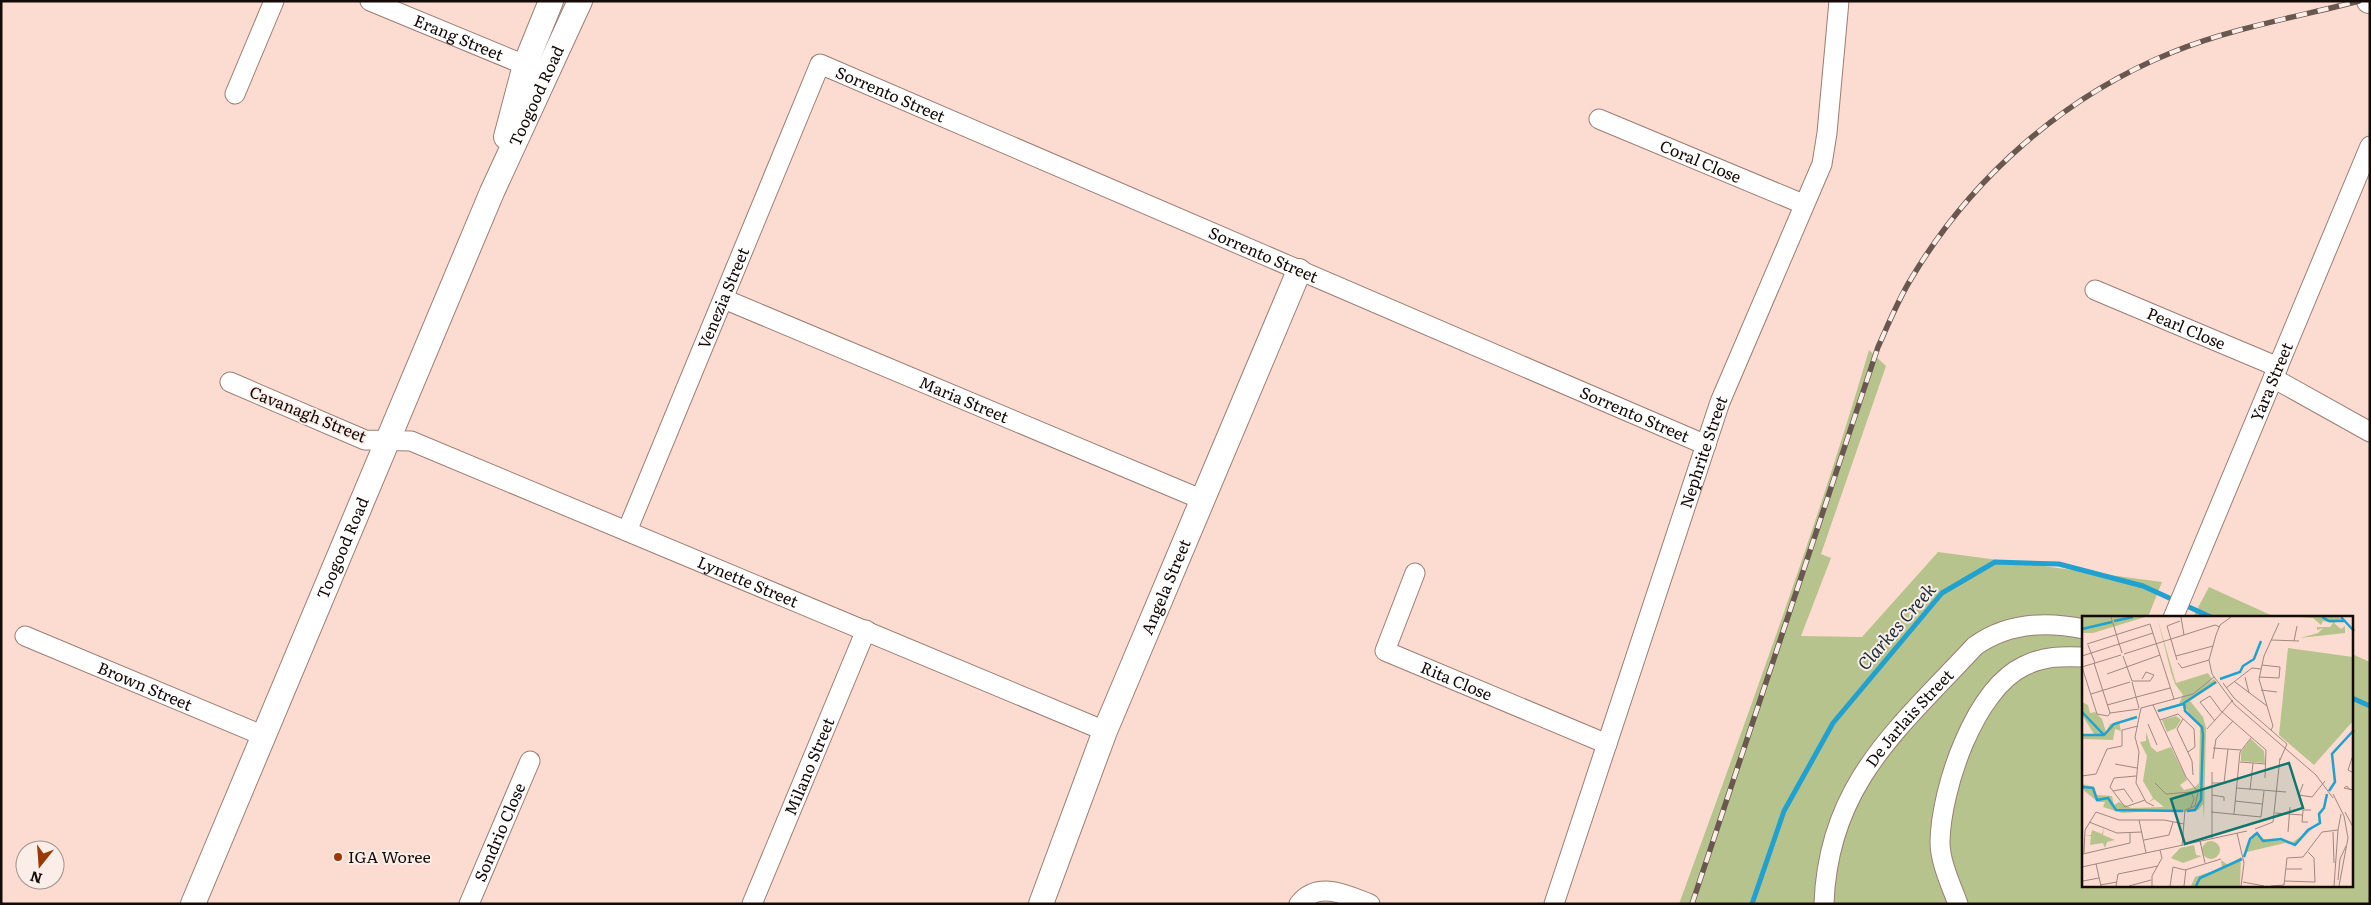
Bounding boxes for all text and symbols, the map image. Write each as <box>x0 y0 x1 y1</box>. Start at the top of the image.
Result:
street label: Erang Street <box>411 8 508 66</box>
street label: Toogood Road <box>502 41 569 150</box>
street label: Sorrento Street <box>832 59 950 128</box>
street label: Coral Close <box>1657 133 1745 188</box>
street label: Sorrento Street <box>1205 220 1323 288</box>
street label: Venezia Street <box>691 243 754 352</box>
street label: Pearl Close <box>2144 300 2230 355</box>
street label: Yara Street <box>2244 338 2298 425</box>
street label: Maria Street <box>916 369 1013 428</box>
street label: Cavanagh Street <box>246 379 371 448</box>
street label: Sorrento Street <box>1577 379 1694 448</box>
street label: Nephrite Street <box>1673 391 1733 511</box>
street label: Toogood Road <box>309 493 374 602</box>
street label: Angela Street <box>1134 534 1196 638</box>
street label: Lynette Street <box>694 549 803 613</box>
water label: Clarkes Creek <box>1850 576 1942 676</box>
inset map <box>2082 616 2354 888</box>
street label: Rita Close <box>1417 654 1496 706</box>
street label: Brown Street <box>94 655 197 716</box>
street label: De Jarlais Street <box>1859 663 1959 771</box>
street label: Milano Street <box>777 713 840 819</box>
street label: Sondrio Close <box>467 779 530 885</box>
north arrow <box>15 840 65 890</box>
place label: IGA Woree <box>348 844 431 868</box>
marker: IGA Woree <box>332 851 344 863</box>
text: N <box>27 867 44 890</box>

